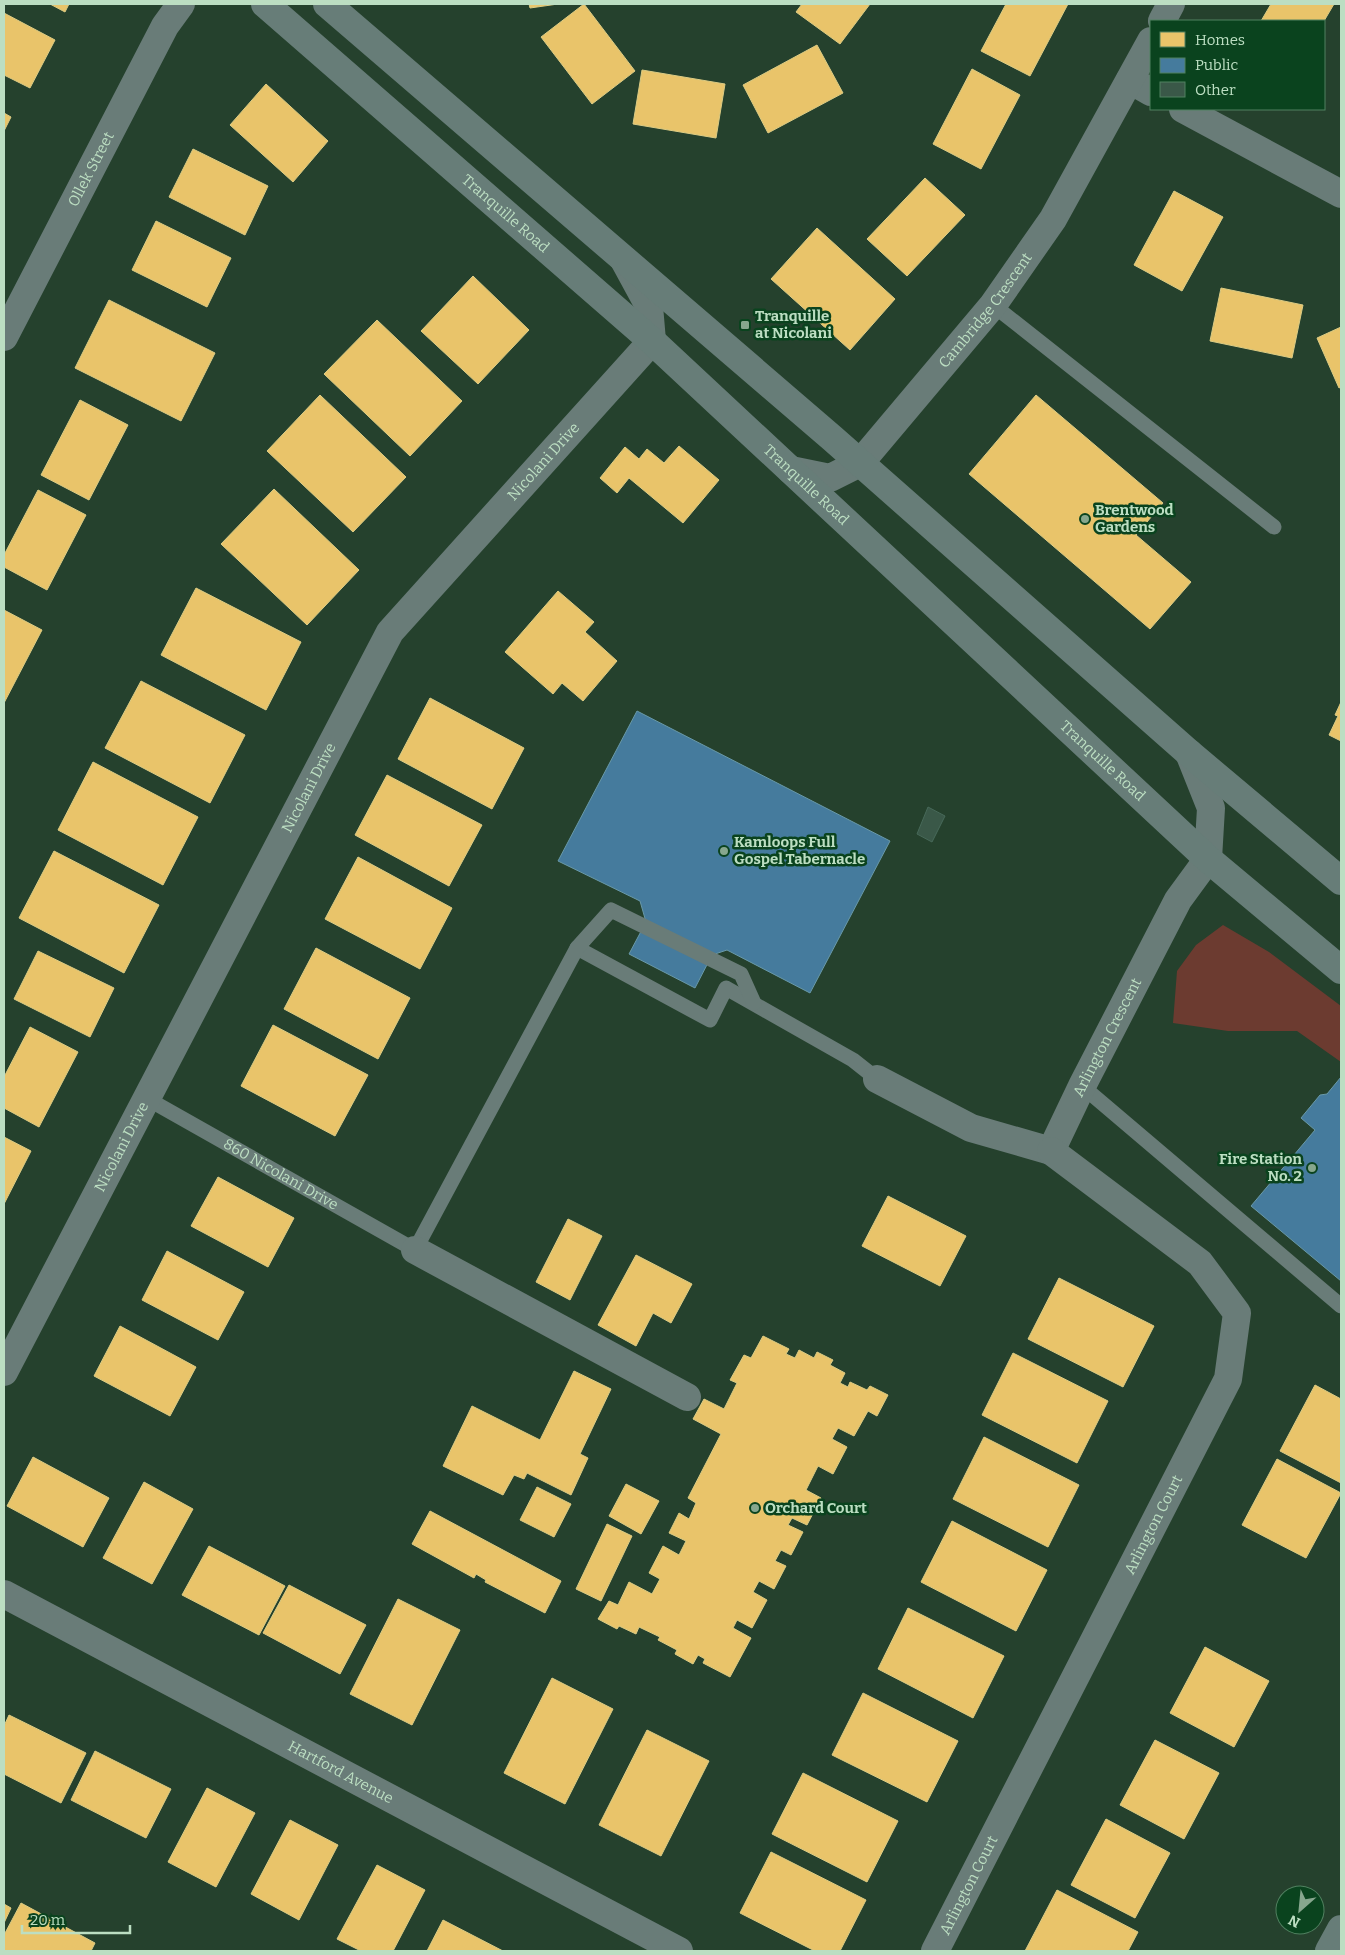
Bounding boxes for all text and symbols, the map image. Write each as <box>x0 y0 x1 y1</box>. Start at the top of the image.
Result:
legend <box>1150 20 1325 110</box>
text: Homes <box>1195 31 1245 49</box>
text: Public <box>1195 56 1239 74</box>
text: Other <box>1195 81 1236 99</box>
street label: Ollek Street <box>64 128 118 210</box>
street label: Tranquille Road <box>458 171 553 256</box>
street label: Cambridge Crescent <box>935 249 1036 372</box>
place label: Tranquille at Nicolani <box>755 307 832 342</box>
marker: Tranquille at Nicolani <box>739 319 751 331</box>
street label: Nicolani Drive <box>504 419 583 504</box>
street label: Tranquille Road <box>760 441 853 529</box>
place label: Brentwood Gardens <box>1095 501 1174 536</box>
marker: Brentwood Gardens <box>1079 513 1091 525</box>
street label: Tranquille Road <box>1056 717 1149 805</box>
street label: Nicolani Drive <box>278 740 340 836</box>
place label: Kamloops Full Gospel Tabernacle <box>734 833 865 868</box>
marker: Kamloops Full Gospel Tabernacle <box>718 845 730 857</box>
street label: Arlington Crescent <box>1069 974 1145 1100</box>
street label: Nicolani Drive <box>91 1099 152 1195</box>
street label: 860 Nicolani Drive <box>220 1135 342 1214</box>
place label: Fire Station No. 2 <box>1219 1150 1302 1185</box>
marker: Fire Station No. 2 <box>1306 1162 1318 1174</box>
street label: Arlington Court <box>1121 1472 1186 1577</box>
place label: Orchard Court <box>765 1499 867 1517</box>
marker: Orchard Court <box>749 1502 761 1514</box>
street label: Hartford Avenue <box>285 1737 397 1807</box>
street label: Arlington Court <box>936 1832 1002 1938</box>
north arrow <box>1275 1885 1325 1935</box>
scale bar <box>22 1902 130 1934</box>
text: 20 m <box>30 1911 66 1929</box>
text: N <box>1285 1911 1303 1931</box>

